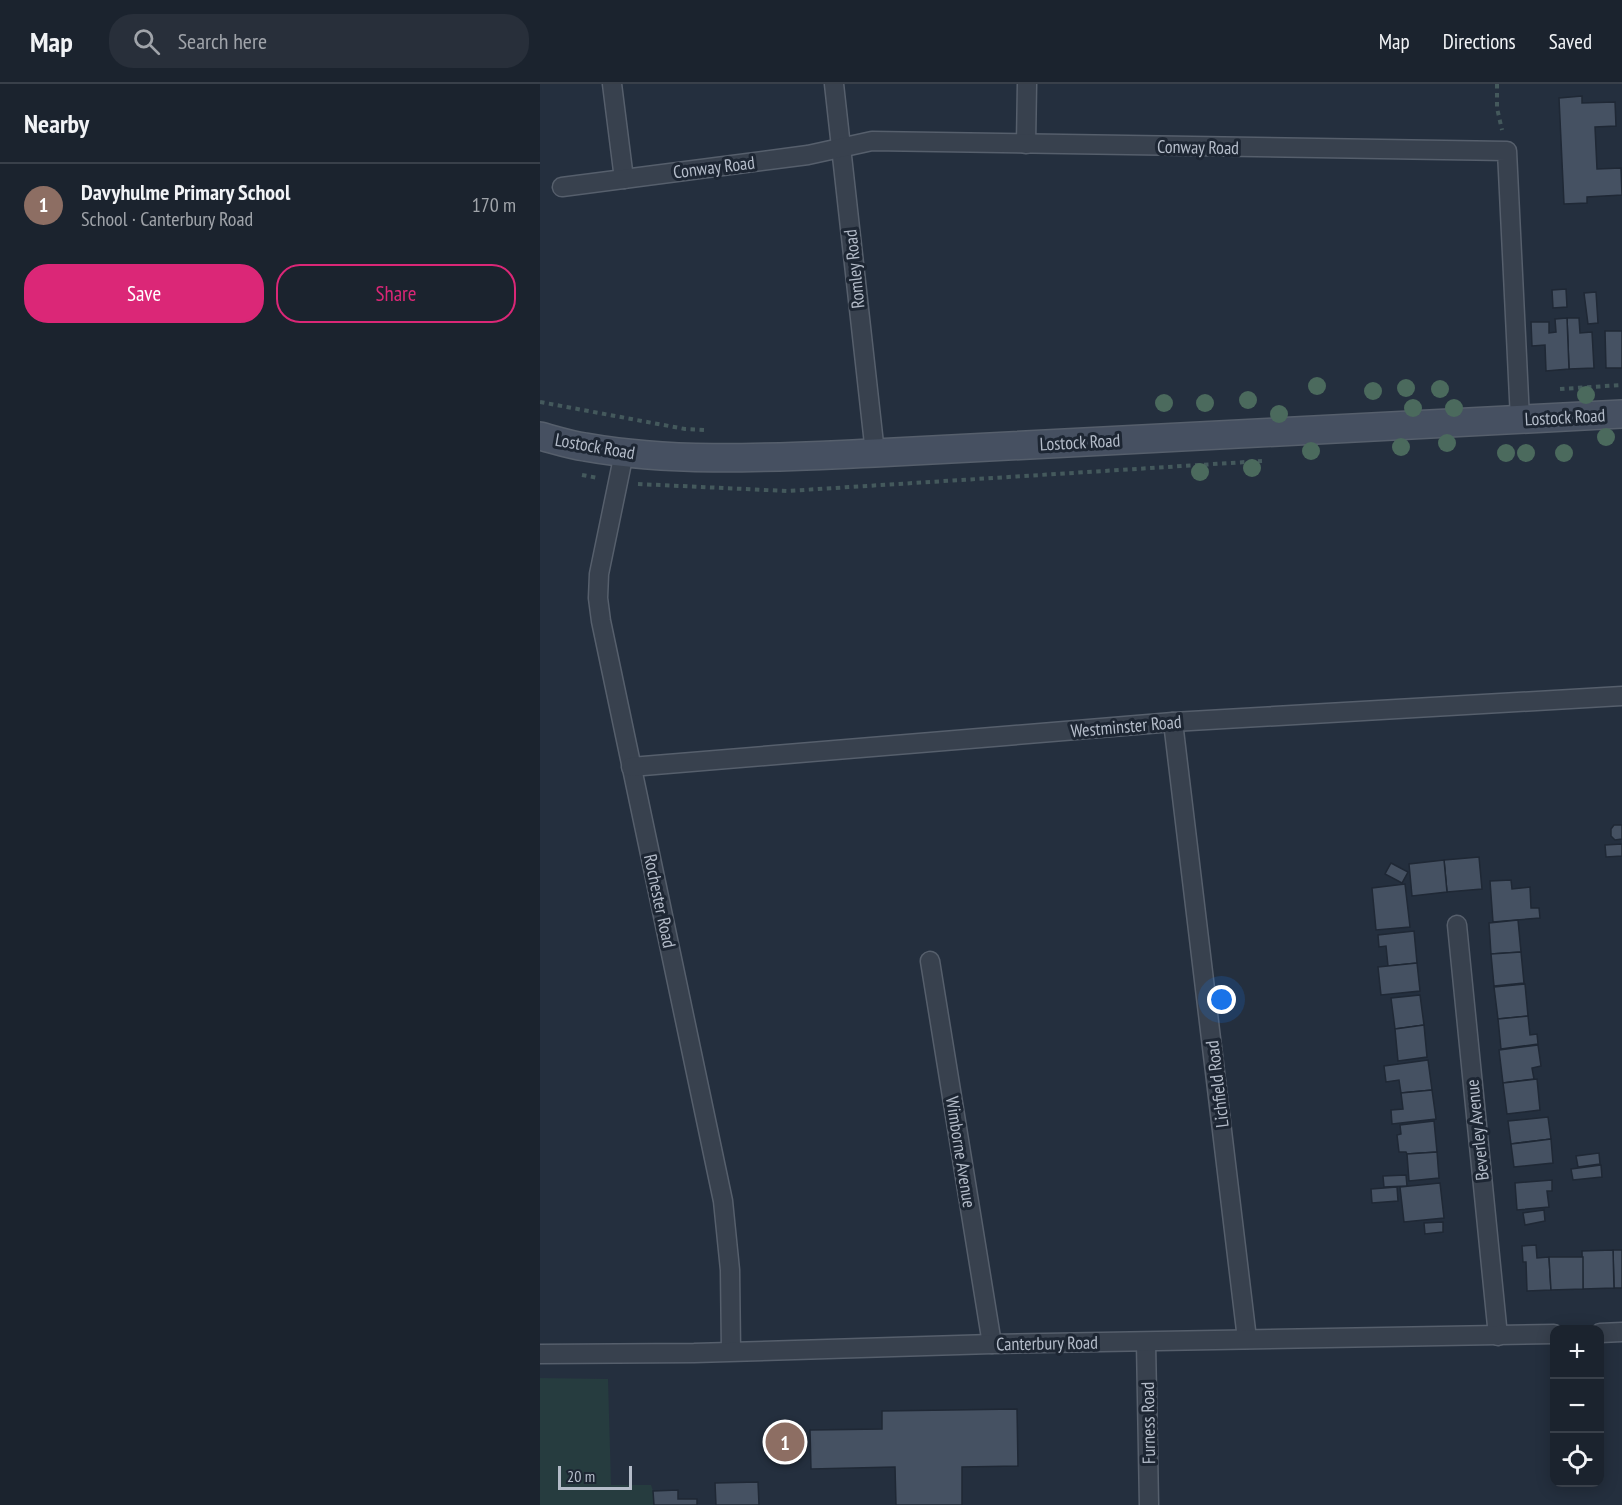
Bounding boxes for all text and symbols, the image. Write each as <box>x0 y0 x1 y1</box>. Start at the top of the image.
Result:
search box <box>109 14 529 68</box>
text: Map <box>30 23 73 60</box>
icon: search <box>130 25 163 58</box>
text: Search here <box>178 27 267 55</box>
text: Map <box>1379 28 1410 55</box>
text: Directions <box>1443 28 1516 55</box>
text: Saved <box>1549 28 1592 55</box>
text: Nearby <box>24 107 89 140</box>
street label: Conway Road <box>1157 135 1239 159</box>
street label: Conway Road <box>672 151 756 183</box>
text: Davyhulme Primary School <box>81 178 290 206</box>
text: 1 <box>39 192 48 218</box>
text: 170 m <box>472 192 516 218</box>
text: School · Canterbury Road <box>81 206 253 232</box>
street label: Romley Road <box>838 228 870 310</box>
button: Save <box>24 264 264 323</box>
button: Share <box>276 264 516 323</box>
street label: Lostock Road <box>1524 403 1606 431</box>
street label: Lostock Road <box>553 428 637 464</box>
street label: Lostock Road <box>1039 428 1121 456</box>
street label: Westminster Road <box>1070 710 1182 742</box>
street label: Rochester Road <box>639 852 681 950</box>
your location <box>1207 985 1236 1014</box>
street label: Lichfield Road <box>1200 1039 1234 1129</box>
street label: Beverley Avenue <box>1460 1078 1494 1182</box>
street label: Wimborne Avenue <box>941 1095 981 1209</box>
map controls <box>1550 1325 1604 1487</box>
button: + <box>1550 1325 1604 1379</box>
street label: Canterbury Road <box>996 1331 1098 1355</box>
button: − <box>1550 1379 1604 1433</box>
street label: Furness Road <box>1136 1382 1160 1464</box>
pin: 1 <box>766 1420 804 1464</box>
button: locate <box>1550 1433 1604 1487</box>
scale bar <box>558 1463 632 1490</box>
text: 20 m <box>567 1466 595 1486</box>

